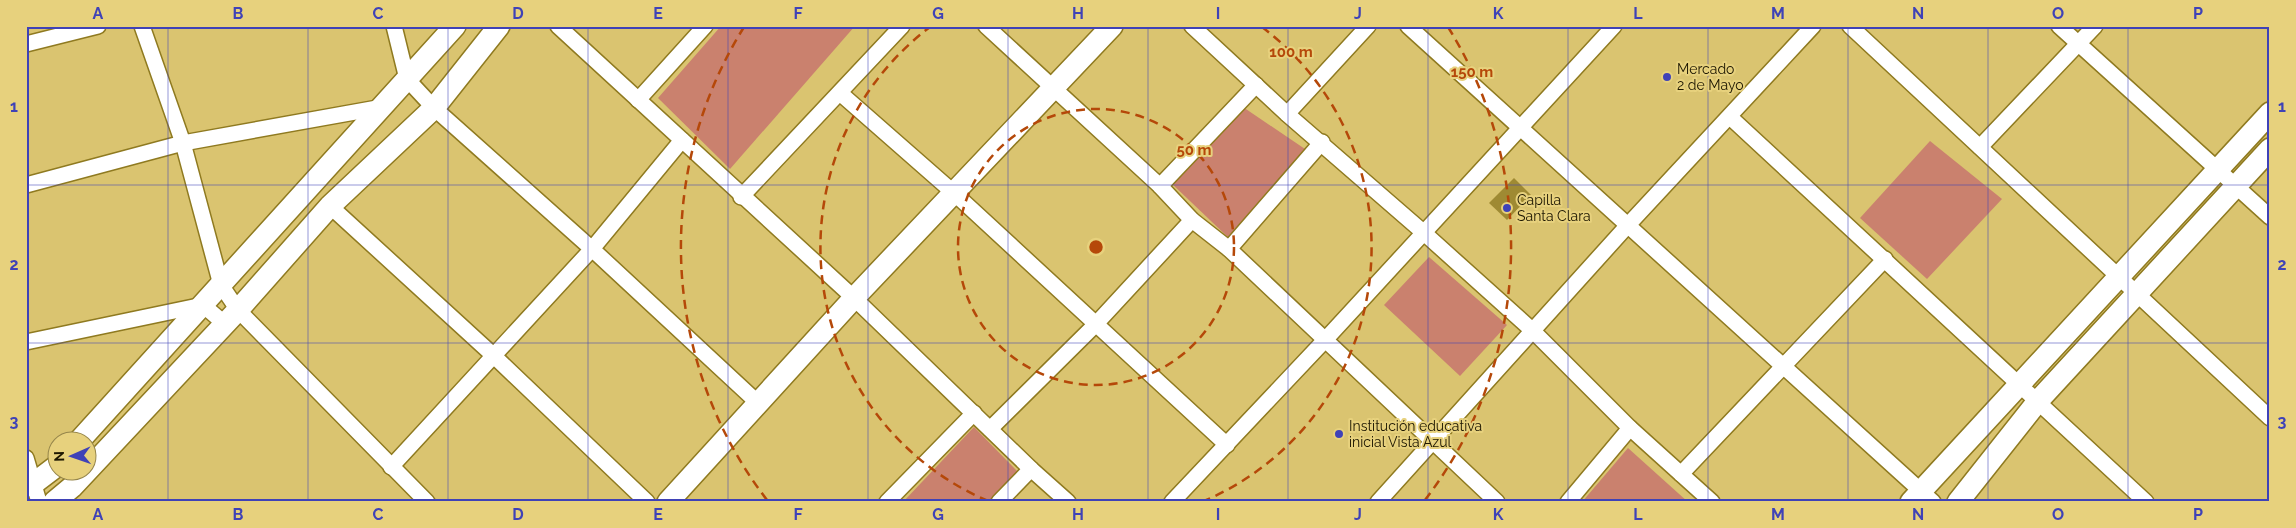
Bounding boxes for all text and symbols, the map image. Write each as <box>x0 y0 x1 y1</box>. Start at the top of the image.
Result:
text: A <box>93 4 104 23</box>
text: B <box>233 4 244 23</box>
text: C <box>373 4 384 23</box>
text: D <box>512 4 524 23</box>
text: E <box>653 4 663 23</box>
text: F <box>793 4 803 23</box>
text: G <box>932 4 944 23</box>
text: H <box>1072 4 1084 23</box>
text: I <box>1216 4 1220 23</box>
text: J <box>1354 4 1362 23</box>
text: K <box>1493 4 1504 23</box>
text: L <box>1633 4 1643 23</box>
text: M <box>1771 4 1785 23</box>
text: N <box>1912 4 1924 23</box>
text: O <box>2052 4 2064 23</box>
text: P <box>2193 4 2203 23</box>
text: 100 m <box>1269 43 1313 61</box>
place label: Mercado 2 de Mayo <box>1677 61 1744 93</box>
text: 150 m <box>1451 63 1493 81</box>
marker: Mercado 2 de Mayo <box>1661 71 1673 83</box>
text: 1 <box>10 97 18 116</box>
text: 1 <box>2278 97 2286 116</box>
text: 50 m <box>1176 141 1212 159</box>
place label: Capilla Santa Clara <box>1517 192 1591 224</box>
marker: Capilla Santa Clara <box>1501 202 1513 214</box>
centre of rings <box>1087 238 1105 256</box>
text: 2 <box>9 255 19 274</box>
text: 2 <box>2277 255 2287 274</box>
text: 3 <box>10 412 19 431</box>
text: 3 <box>2278 412 2287 431</box>
place label: Institución educativa inicial Vista Azul <box>1349 418 1482 450</box>
marker: Institución educativa inicial Vista Azul <box>1333 428 1345 440</box>
north arrow <box>48 430 98 480</box>
text: N <box>51 451 67 462</box>
text: A <box>93 505 104 524</box>
text: B <box>233 505 244 524</box>
text: C <box>373 505 384 524</box>
text: D <box>512 505 524 524</box>
text: E <box>653 505 663 524</box>
text: F <box>793 505 803 524</box>
text: G <box>932 505 944 524</box>
text: H <box>1072 505 1084 524</box>
text: I <box>1216 505 1220 524</box>
text: J <box>1354 505 1362 524</box>
text: K <box>1493 505 1504 524</box>
text: L <box>1633 505 1643 524</box>
text: M <box>1771 505 1785 524</box>
text: N <box>1912 505 1924 524</box>
text: O <box>2052 505 2064 524</box>
text: P <box>2193 505 2203 524</box>

